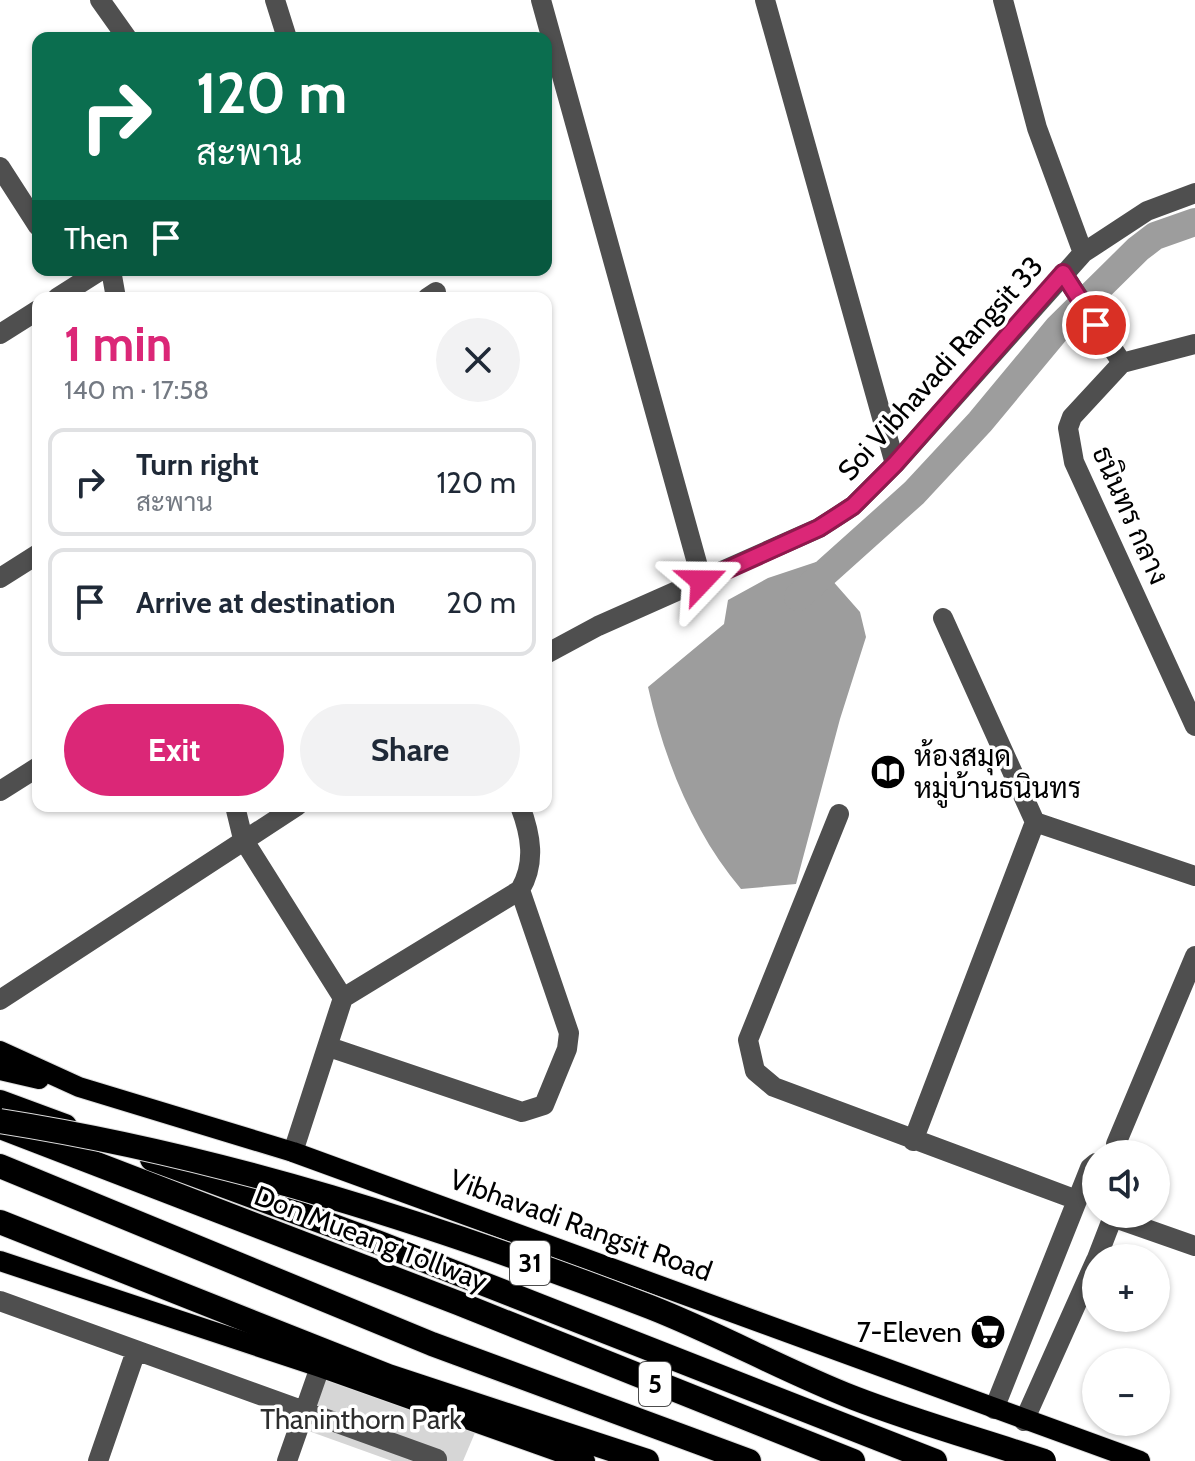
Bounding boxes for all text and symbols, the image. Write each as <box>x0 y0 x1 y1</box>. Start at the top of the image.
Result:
text: 120 m <box>196 59 347 127</box>
icon: right <box>64 64 168 168</box>
text: สะพาน <box>196 130 302 174</box>
icon: arrive <box>144 216 188 260</box>
text: Then <box>64 220 128 257</box>
street label: Soi Vibhavadi Rangsit 33 <box>830 249 1050 487</box>
pin <box>1062 291 1130 359</box>
icon: arrive <box>1074 303 1118 347</box>
text: 1 min <box>64 315 172 373</box>
button: close <box>436 318 520 402</box>
text: 140 m · 17:58 <box>64 374 209 406</box>
street label: ธนินทร กลาง <box>1085 441 1177 589</box>
text: Turn right <box>136 446 259 483</box>
icon: right <box>68 460 112 504</box>
text: 120 m <box>436 464 516 501</box>
text: สะพาน <box>136 486 213 518</box>
position arrow <box>660 539 744 623</box>
icon: arrive <box>68 580 112 624</box>
text: Arrive at destination <box>136 584 396 621</box>
text: 20 m <box>446 584 516 621</box>
button: Exit <box>64 704 284 796</box>
button: Share <box>300 704 520 796</box>
place label: ห้องสมุด หมู่บ้านธนินทร <box>914 738 1081 808</box>
library icon: ห้องสมุด หมู่บ้านธนินทร <box>869 753 907 791</box>
map controls <box>1082 1140 1170 1436</box>
button: sound <box>1082 1140 1170 1228</box>
street label: Vibhavadi Rangsit Road <box>445 1162 717 1288</box>
street label: Don Mueang Tollway <box>250 1178 492 1298</box>
road number: 31 <box>510 1241 550 1285</box>
button: + <box>1082 1244 1170 1332</box>
supermarket icon: 7-Eleven <box>969 1313 1007 1351</box>
place label: 7-Eleven <box>857 1315 962 1349</box>
button: − <box>1082 1348 1170 1436</box>
road number: 5 <box>639 1362 671 1406</box>
park label: Thaninthorn Park <box>260 1402 462 1436</box>

